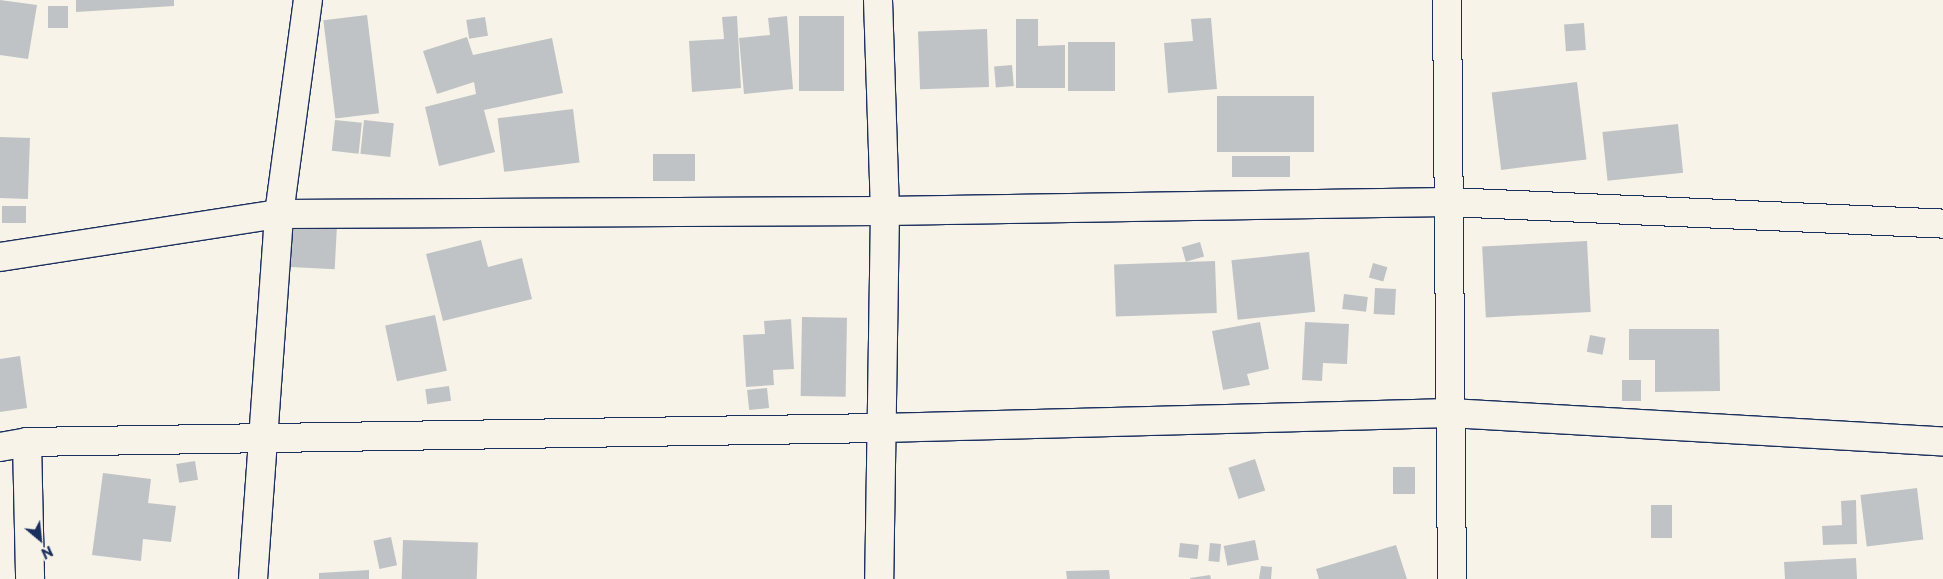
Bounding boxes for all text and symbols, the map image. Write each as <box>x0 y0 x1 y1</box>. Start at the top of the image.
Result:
north arrow <box>15 514 65 564</box>
text: N <box>37 541 57 565</box>

